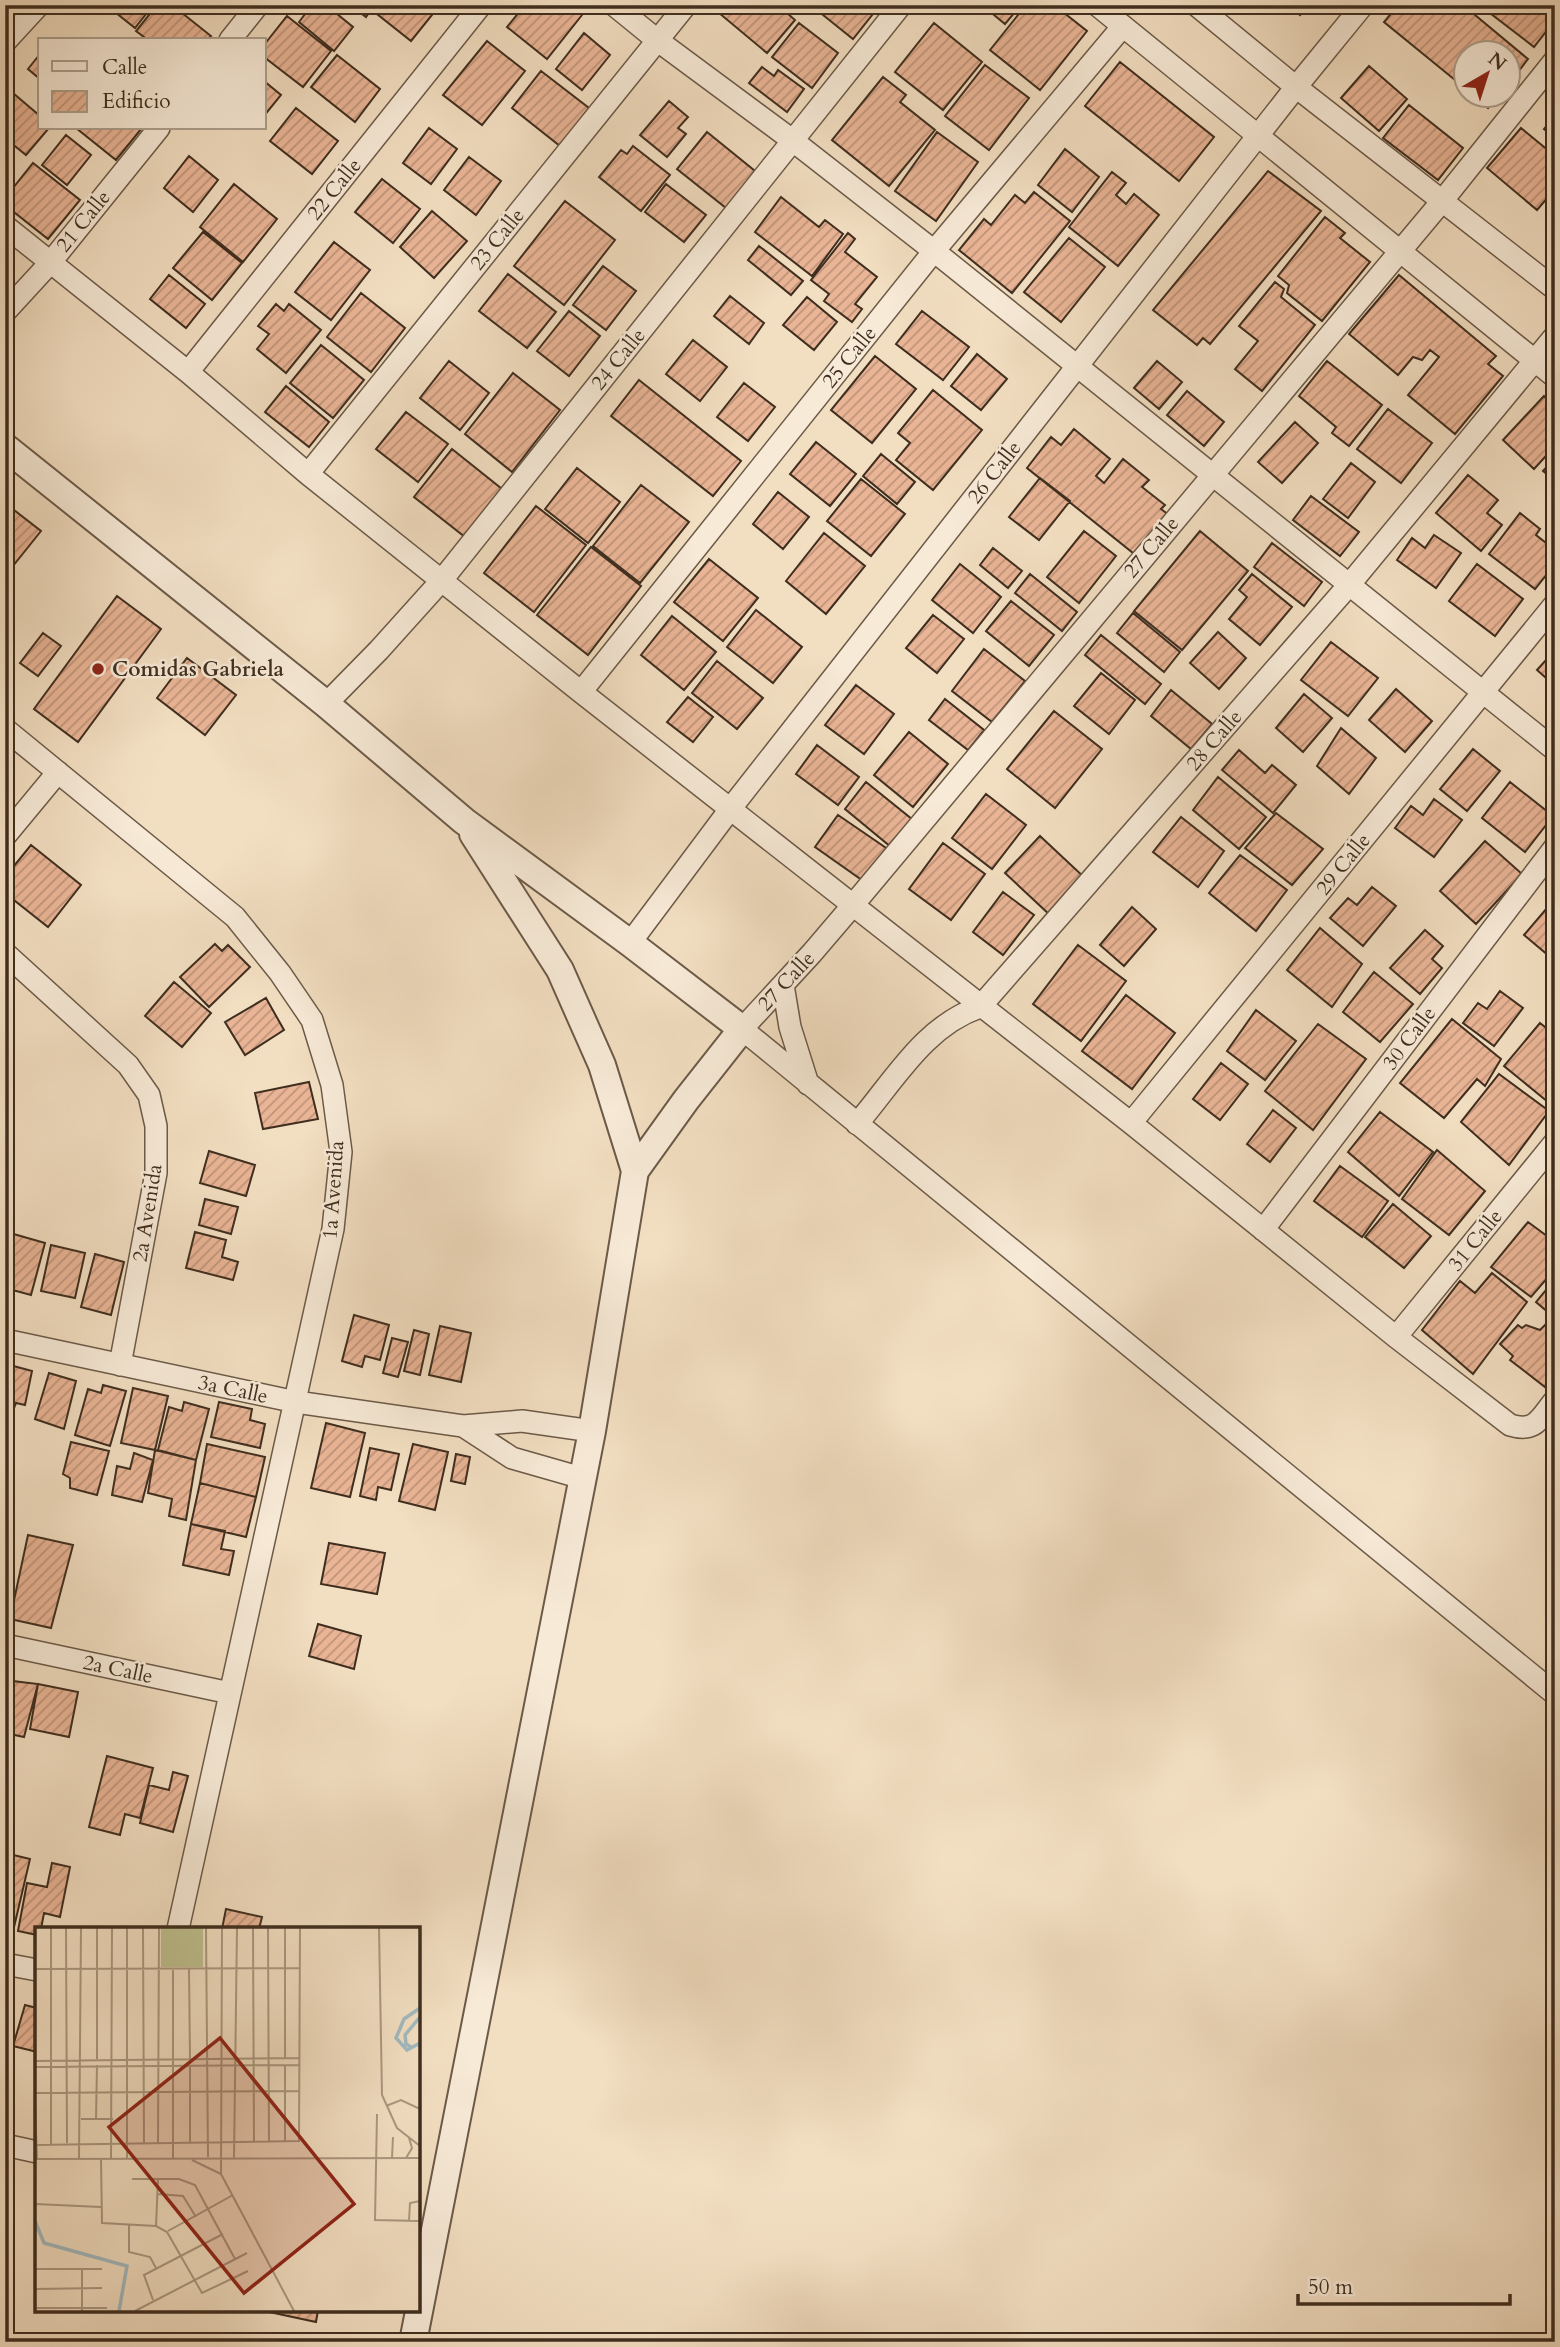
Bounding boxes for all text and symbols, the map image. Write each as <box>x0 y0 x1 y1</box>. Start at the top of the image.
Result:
legend <box>38 38 266 130</box>
north arrow <box>1452 38 1522 108</box>
text: N <box>1482 46 1512 77</box>
text: Calle <box>102 53 147 82</box>
text: Edificio <box>102 87 171 116</box>
street label: 22 Calle <box>300 152 368 227</box>
street label: 21 Calle <box>49 184 117 259</box>
street label: 23 Calle <box>463 202 531 277</box>
street label: 25 Calle <box>815 320 883 395</box>
street label: 24 Calle <box>584 322 652 397</box>
street label: 26 Calle <box>961 435 1028 510</box>
street label: 27 Calle <box>1117 510 1186 584</box>
place label: Comidas Gabriela <box>112 655 285 684</box>
marker: Comidas Gabriela <box>90 661 106 677</box>
street label: 28 Calle <box>1180 703 1249 777</box>
street label: 29 Calle <box>1309 827 1377 902</box>
street label: 27 Calle <box>751 945 822 1018</box>
street label: 30 Calle <box>1376 1001 1443 1076</box>
street label: 1a Avenida <box>316 1140 351 1240</box>
street label: 2a Avenida <box>125 1162 170 1264</box>
street label: 31 Calle <box>1441 1203 1509 1278</box>
street label: 3a Calle <box>195 1368 271 1411</box>
street label: 2a Calle <box>80 1648 156 1691</box>
inset map <box>35 1927 420 2312</box>
scale bar <box>1298 2263 1509 2307</box>
text: 50 m <box>1308 2273 1353 2302</box>

